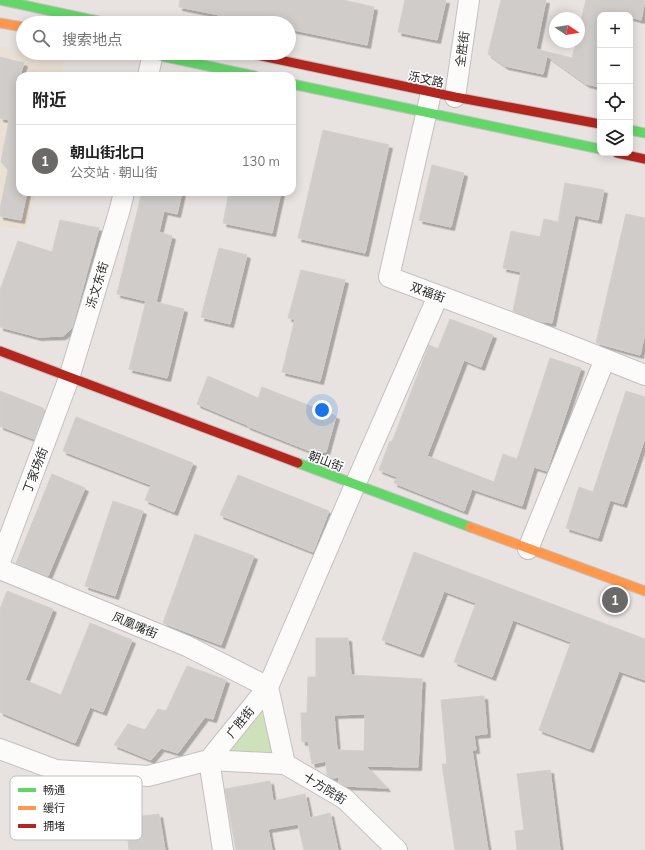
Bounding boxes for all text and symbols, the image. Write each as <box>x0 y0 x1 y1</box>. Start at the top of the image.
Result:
north arrow <box>549 12 585 48</box>
map controls <box>597 12 633 156</box>
button: + <box>597 12 633 48</box>
search box <box>16 16 296 60</box>
icon: search <box>30 27 52 49</box>
text: 搜索地点 <box>62 30 122 49</box>
street label: 全胜街 <box>452 30 472 68</box>
button: − <box>597 48 633 84</box>
street label: 泺文路 <box>407 68 445 90</box>
button: locate <box>597 84 633 120</box>
text: 附近 <box>32 89 66 110</box>
button: layers <box>597 120 633 156</box>
text: 朝山街北口 <box>70 143 145 162</box>
text: 1 <box>41 153 49 169</box>
text: 130 m <box>242 153 280 169</box>
text: 公交站 · 朝山街 <box>70 164 158 180</box>
street label: 泺文东街 <box>83 260 111 310</box>
street label: 双福街 <box>409 279 447 305</box>
your location <box>312 400 332 420</box>
street label: 丁家场街 <box>19 445 51 495</box>
street label: 朝山街 <box>307 448 345 474</box>
pin: 1 <box>602 585 628 615</box>
street label: 凤凰嘴街 <box>110 609 160 641</box>
street label: 广胜街 <box>223 703 257 741</box>
street label: 十方院街 <box>301 769 349 807</box>
legend <box>10 776 142 840</box>
text: 畅通 <box>43 783 65 797</box>
text: 缓行 <box>43 801 65 815</box>
text: 拥堵 <box>43 819 65 833</box>

